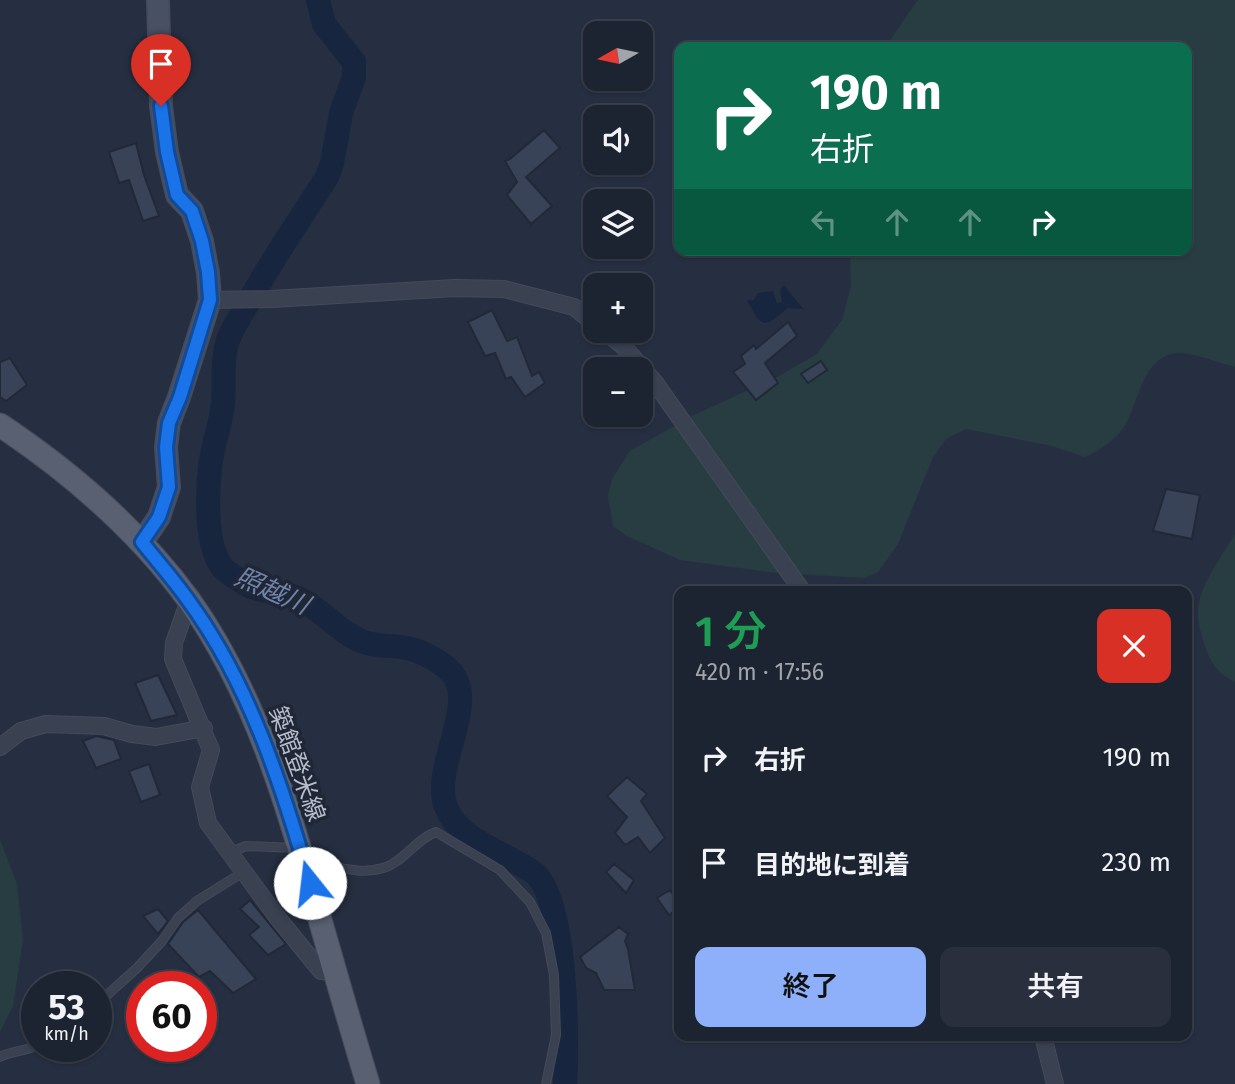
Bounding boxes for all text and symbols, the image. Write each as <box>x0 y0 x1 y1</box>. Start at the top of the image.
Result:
north arrow <box>583 21 653 91</box>
map controls <box>583 21 653 427</box>
pin <box>131 34 191 106</box>
icon: arrive <box>142 45 180 83</box>
text: 190 m <box>810 63 942 122</box>
icon: right <box>695 70 786 161</box>
button: sound <box>583 105 653 175</box>
text: 右折 <box>810 130 874 168</box>
button: layers <box>583 189 653 259</box>
icon: left <box>805 203 843 241</box>
icon: ahead <box>878 203 916 241</box>
icon: ahead <box>951 203 989 241</box>
icon: right <box>1024 203 1062 241</box>
button: + <box>583 273 653 343</box>
button: − <box>583 357 653 427</box>
water label: 照越川 <box>230 561 317 622</box>
text: 1 分 <box>695 607 766 657</box>
button: close <box>1097 609 1171 683</box>
text: 420 m · 17:56 <box>695 658 824 686</box>
street label: 築館登米線 <box>263 703 331 825</box>
icon: right <box>695 739 733 777</box>
text: 190 m <box>1102 742 1171 773</box>
text: 右折 <box>754 745 806 776</box>
icon: arrive <box>695 844 733 882</box>
position arrow <box>273 846 347 920</box>
text: 230 m <box>1102 847 1171 878</box>
text: 目的地に到着 <box>754 850 910 881</box>
button: 終了 <box>695 947 926 1027</box>
button: 共有 <box>940 947 1171 1027</box>
speed limit sign: 60 <box>126 971 217 1062</box>
text: 53 <box>48 986 85 1028</box>
text: km/h <box>44 1023 89 1045</box>

